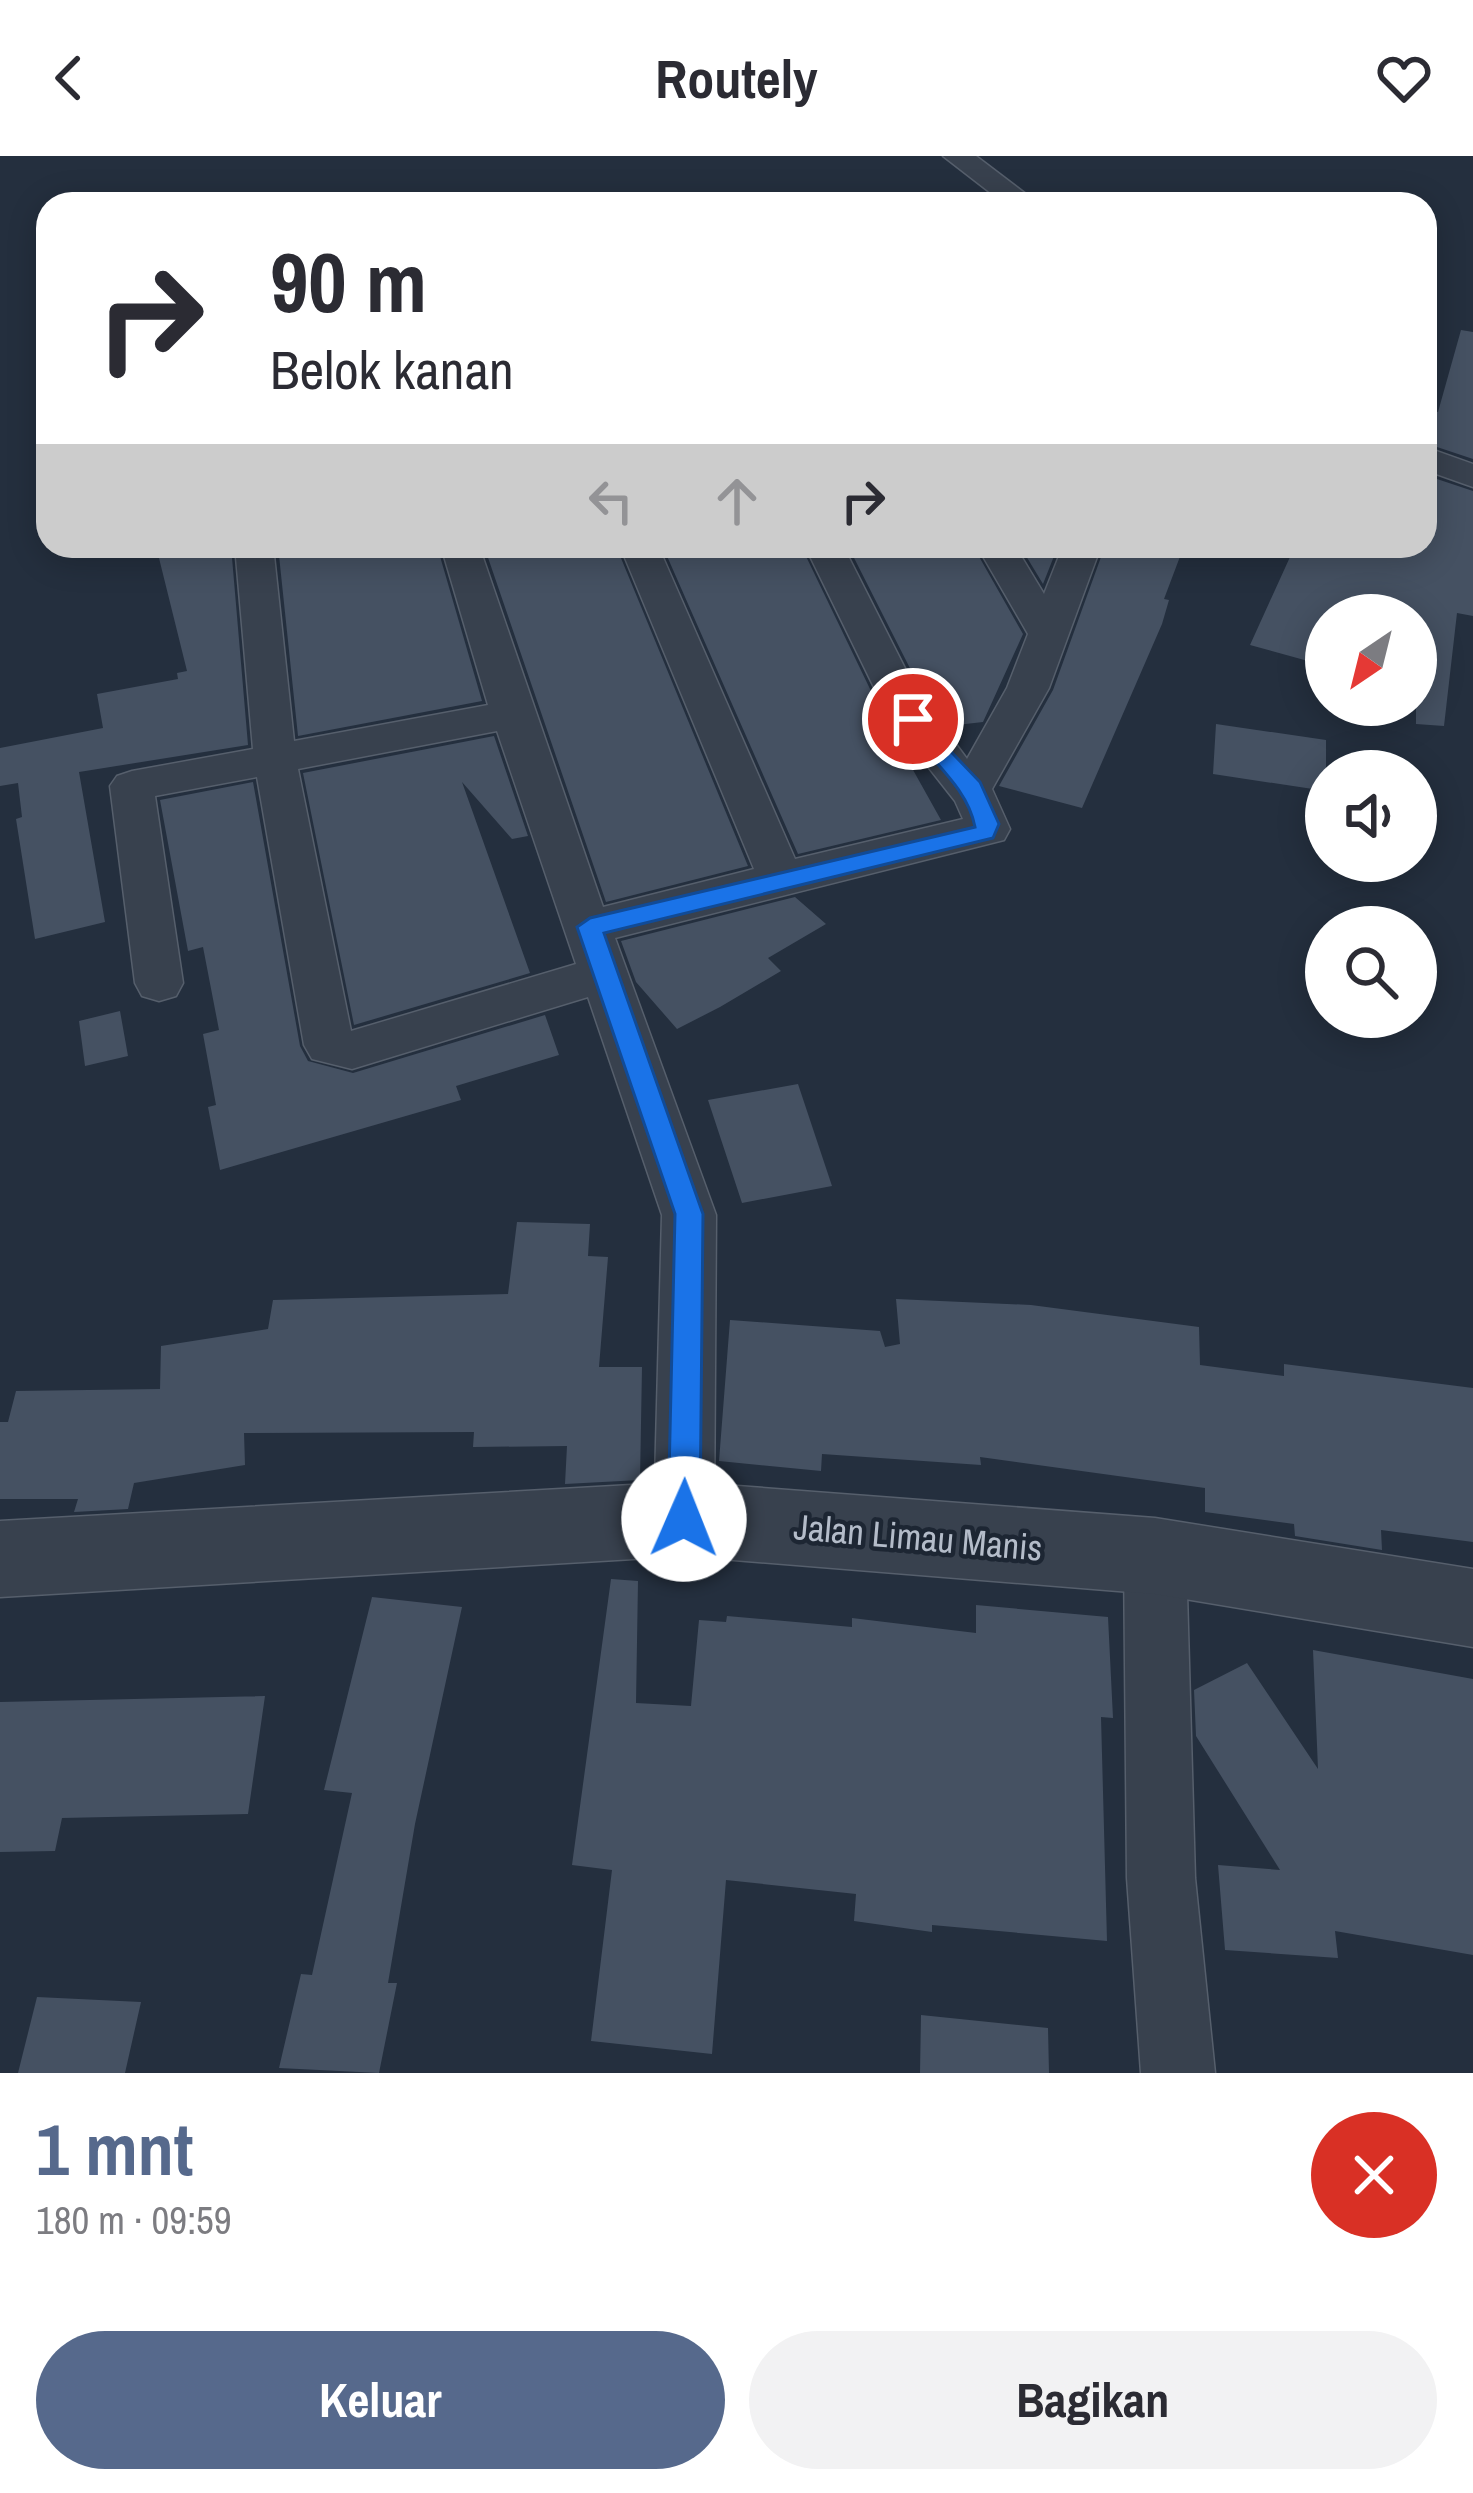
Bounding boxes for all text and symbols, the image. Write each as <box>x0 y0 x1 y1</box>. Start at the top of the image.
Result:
text: Routely <box>655 42 818 115</box>
icon: back <box>36 45 102 111</box>
icon: heart <box>1371 45 1437 111</box>
text: 90 m <box>270 225 427 338</box>
icon: right <box>72 240 228 396</box>
text: Belok kanan <box>270 333 514 406</box>
icon: left <box>578 468 644 534</box>
icon: ahead <box>704 468 770 534</box>
icon: right <box>830 468 896 534</box>
north arrow <box>1305 594 1437 726</box>
map controls <box>1305 594 1437 1038</box>
pin <box>862 668 964 770</box>
icon: arrive <box>880 686 946 752</box>
button: sound <box>1305 750 1437 882</box>
button: search <box>1305 906 1437 1038</box>
position arrow <box>621 1456 747 1582</box>
street label: Jalan Limau Manis <box>792 1502 1044 1572</box>
text: 1 mnt <box>36 2100 193 2197</box>
button: close <box>1311 2112 1437 2238</box>
text: 180 m · 09:59 <box>36 2194 232 2246</box>
button: Keluar <box>36 2331 725 2469</box>
button: Bagikan <box>749 2331 1437 2469</box>

